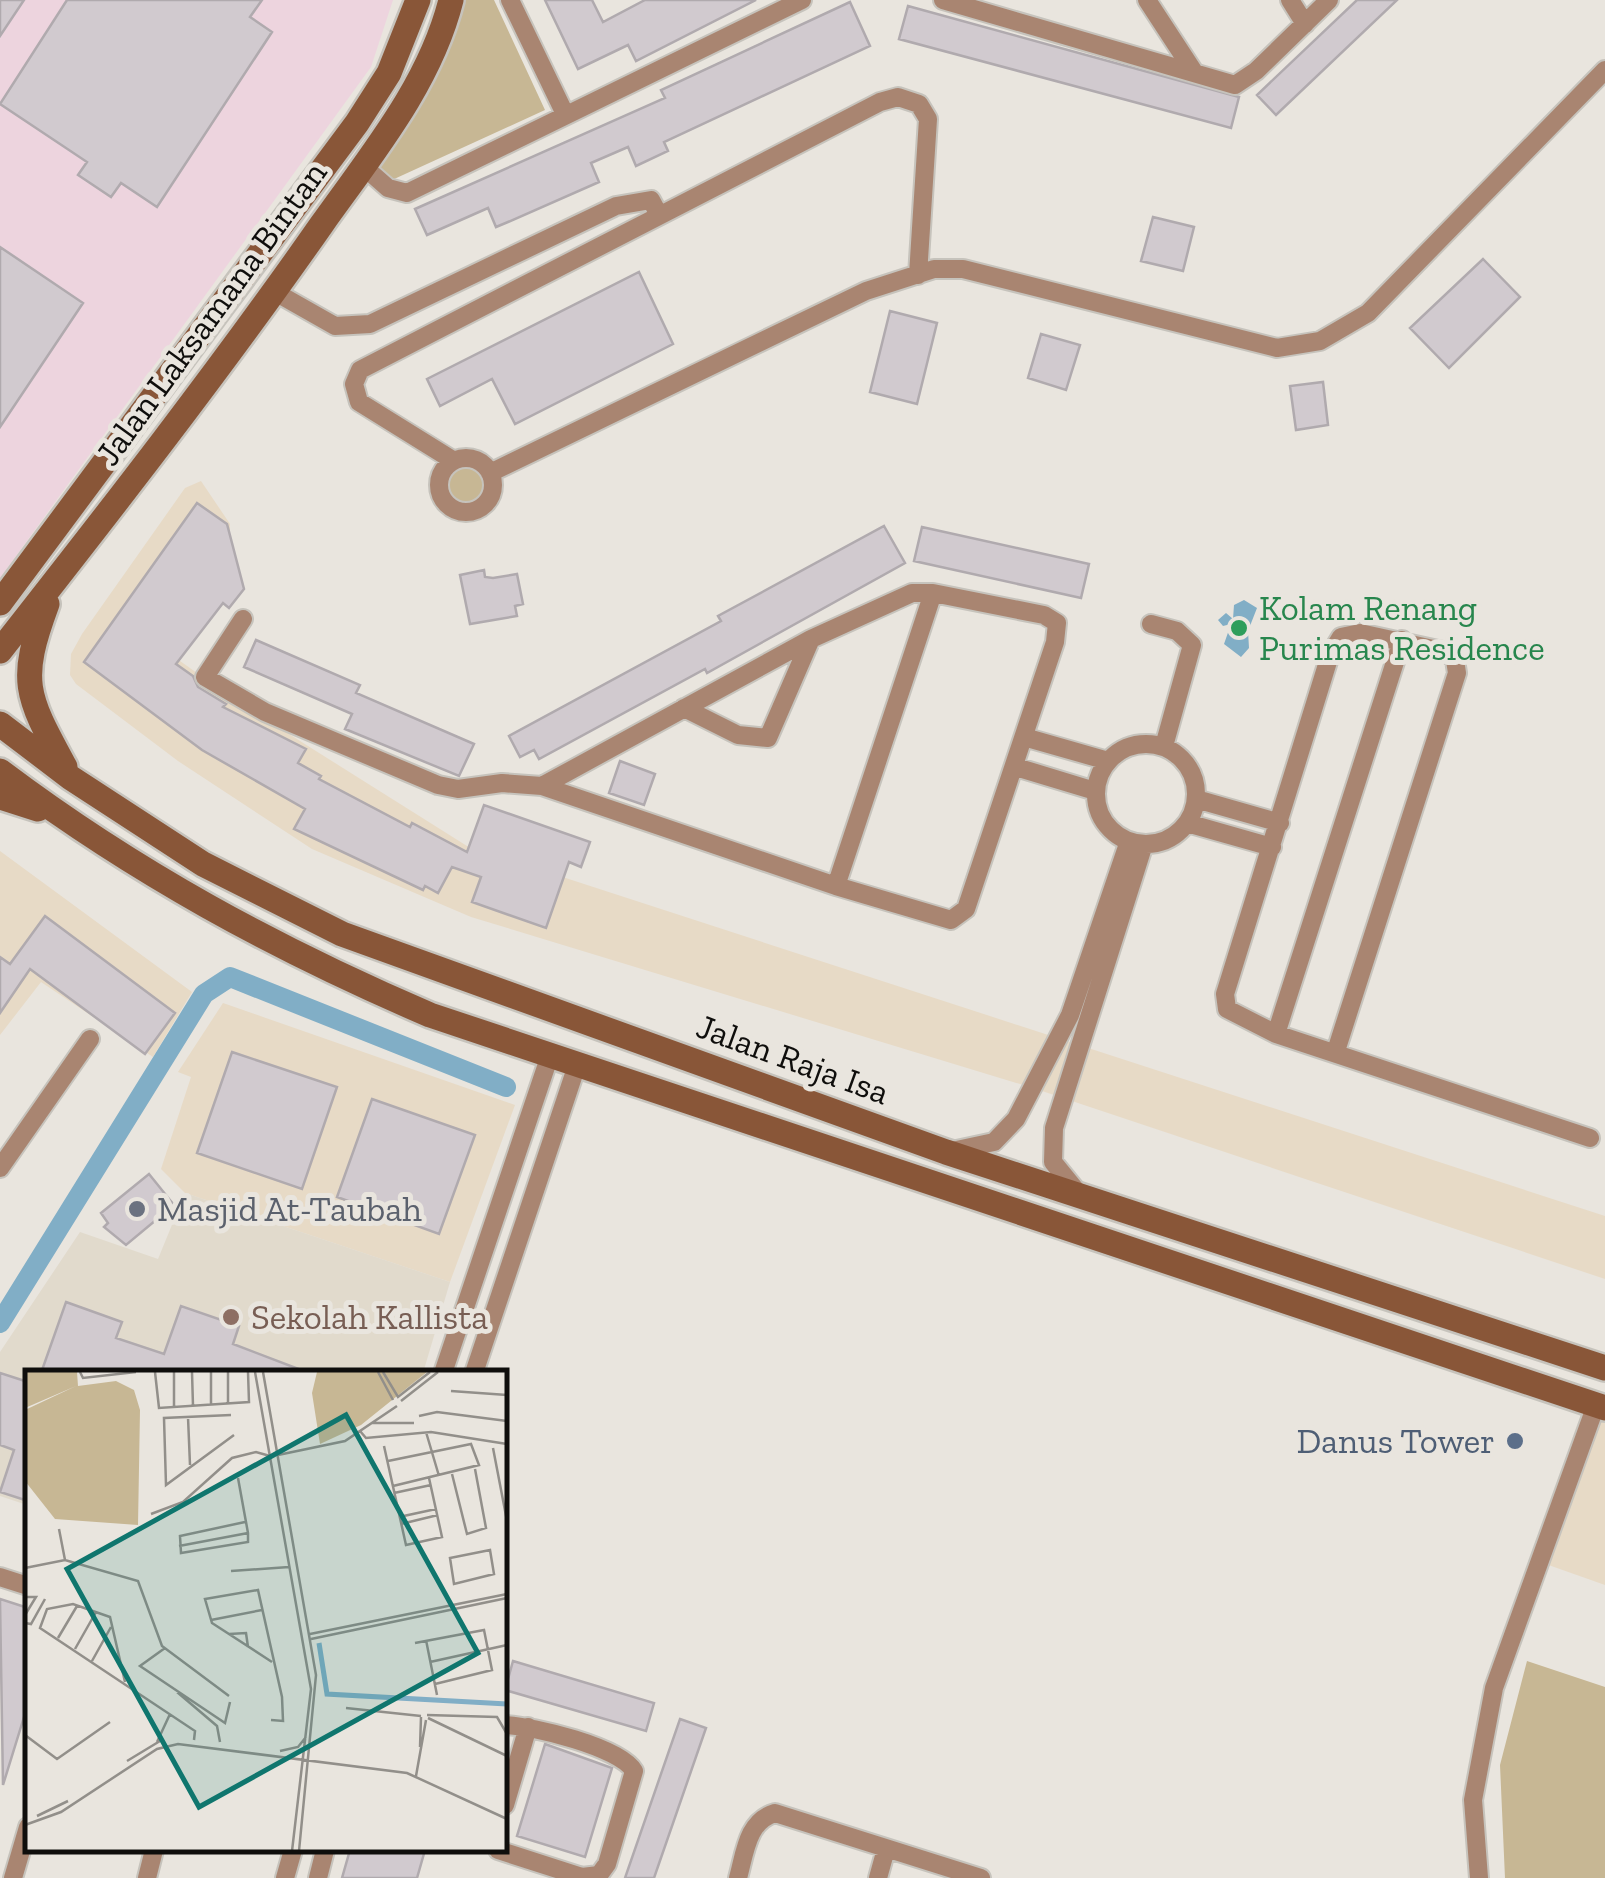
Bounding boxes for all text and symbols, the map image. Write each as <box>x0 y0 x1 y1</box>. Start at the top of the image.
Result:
street label: Jalan Laksamana Bintan <box>87 153 335 473</box>
place label: Kolam Renang Purimas Residence <box>1259 587 1545 669</box>
marker: Kolam Renang Purimas Residence <box>1228 617 1250 639</box>
street label: Jalan Raja Isa <box>691 1005 895 1113</box>
place label: Masjid At-Taubah <box>157 1188 422 1230</box>
marker: Masjid At-Taubah <box>126 1198 148 1220</box>
place label: Sekolah Kallista <box>251 1296 488 1338</box>
marker: Sekolah Kallista <box>220 1306 242 1328</box>
inset map <box>25 1370 508 1853</box>
place label: Danus Tower <box>1297 1420 1495 1462</box>
marker: Danus Tower <box>1504 1430 1526 1452</box>

